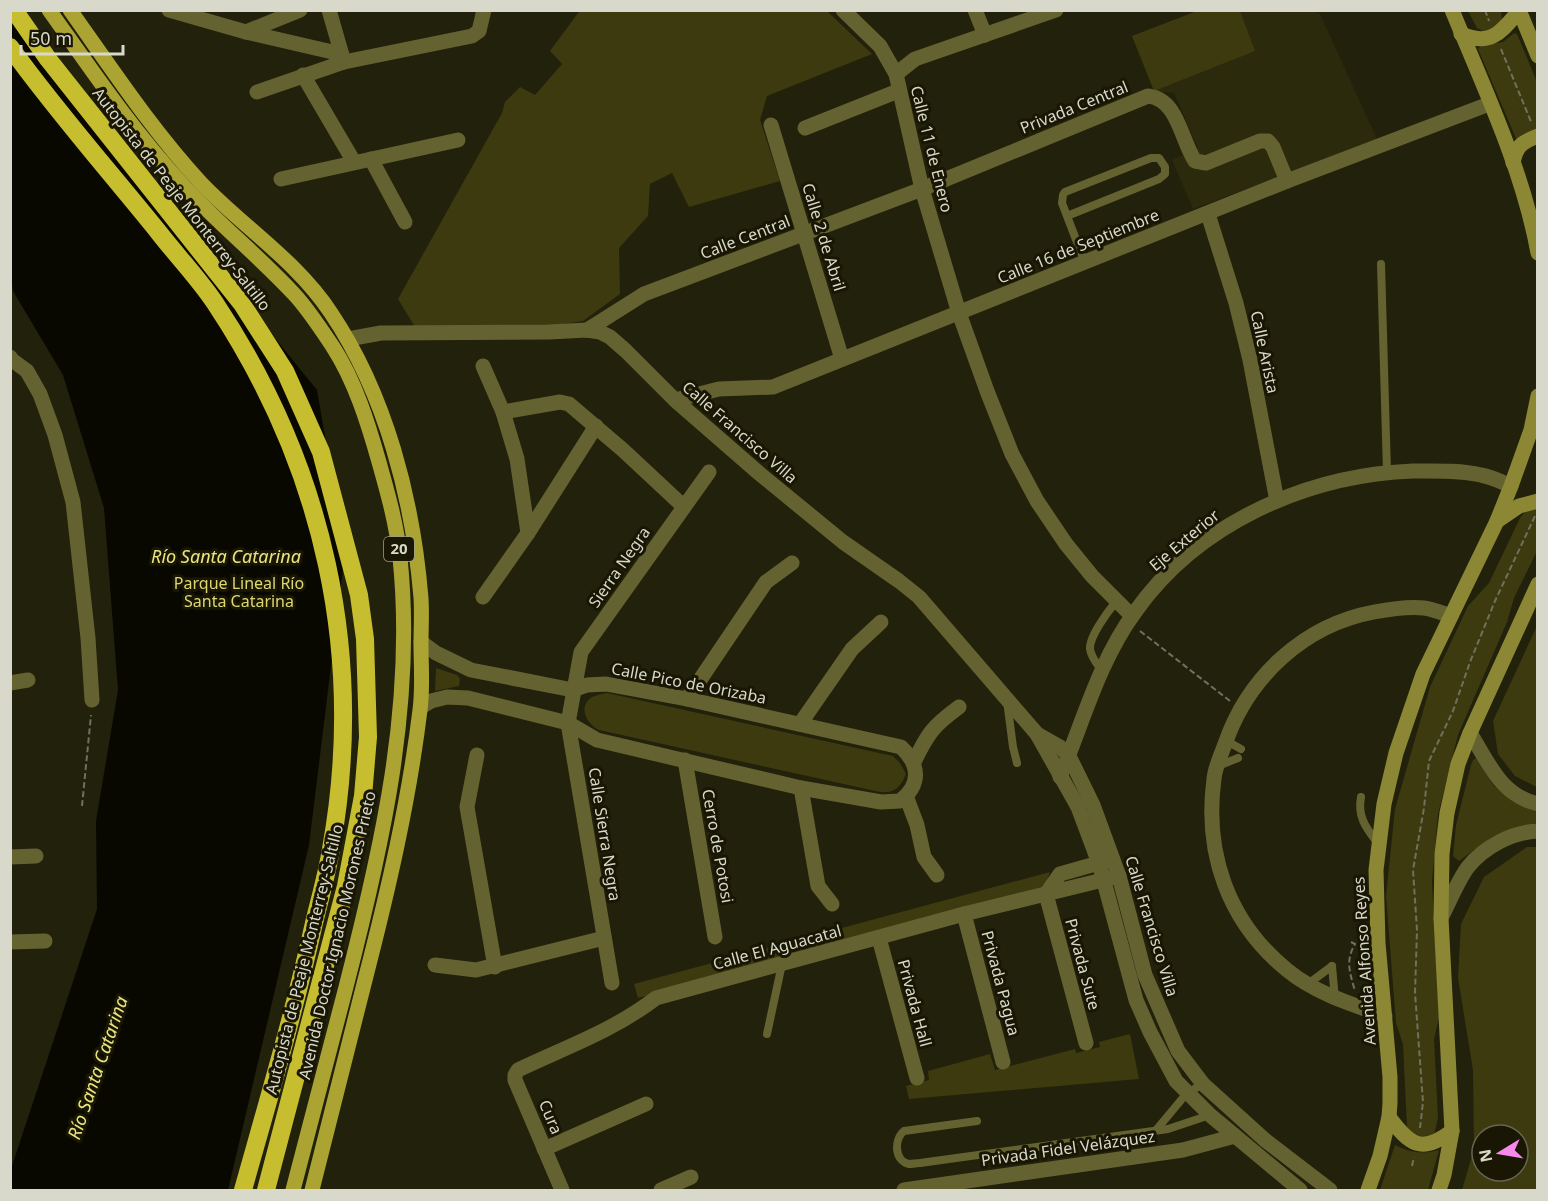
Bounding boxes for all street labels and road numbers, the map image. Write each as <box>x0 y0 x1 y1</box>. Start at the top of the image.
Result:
street label: Privada Central <box>1017 75 1131 139</box>
street label: Autopista de Peaje Monterrey-Saltillo <box>88 83 276 315</box>
street label: Calle 11 de Enero <box>906 83 958 215</box>
street label: Calle 2 de Abril <box>797 180 851 294</box>
street label: Calle 16 de Septiembre <box>994 203 1162 289</box>
street label: Calle Central <box>697 210 793 264</box>
street label: Calle Arista <box>1246 309 1284 395</box>
street label: Calle Francisco Villa <box>678 376 802 488</box>
street label: Eje Exterior <box>1144 504 1224 576</box>
street label: Sierra Negra <box>583 522 655 612</box>
road number: 20 <box>384 537 414 561</box>
street label: Calle Pico de Orizaba <box>610 657 768 709</box>
street label: Calle Sierra Negra <box>584 766 626 902</box>
street label: Cerro de Potosi <box>697 787 739 905</box>
street label: Avenida Doctor Ignacio Morones Prieto <box>293 789 381 1081</box>
street label: Autopista de Peaje Monterrey-Saltillo <box>260 822 348 1096</box>
street label: Calle Francisco Villa <box>1120 853 1184 999</box>
street label: Avenida Alfonso Reyes <box>1347 876 1381 1046</box>
street label: Privada Sute <box>1060 916 1106 1012</box>
street label: Calle El Aguacatal <box>710 919 844 975</box>
street label: Privada Pagua <box>976 928 1026 1038</box>
street label: Privada Hall <box>893 957 937 1049</box>
street label: Cura <box>534 1096 568 1138</box>
street label: Privada Fidel Velázquez <box>980 1125 1156 1171</box>

